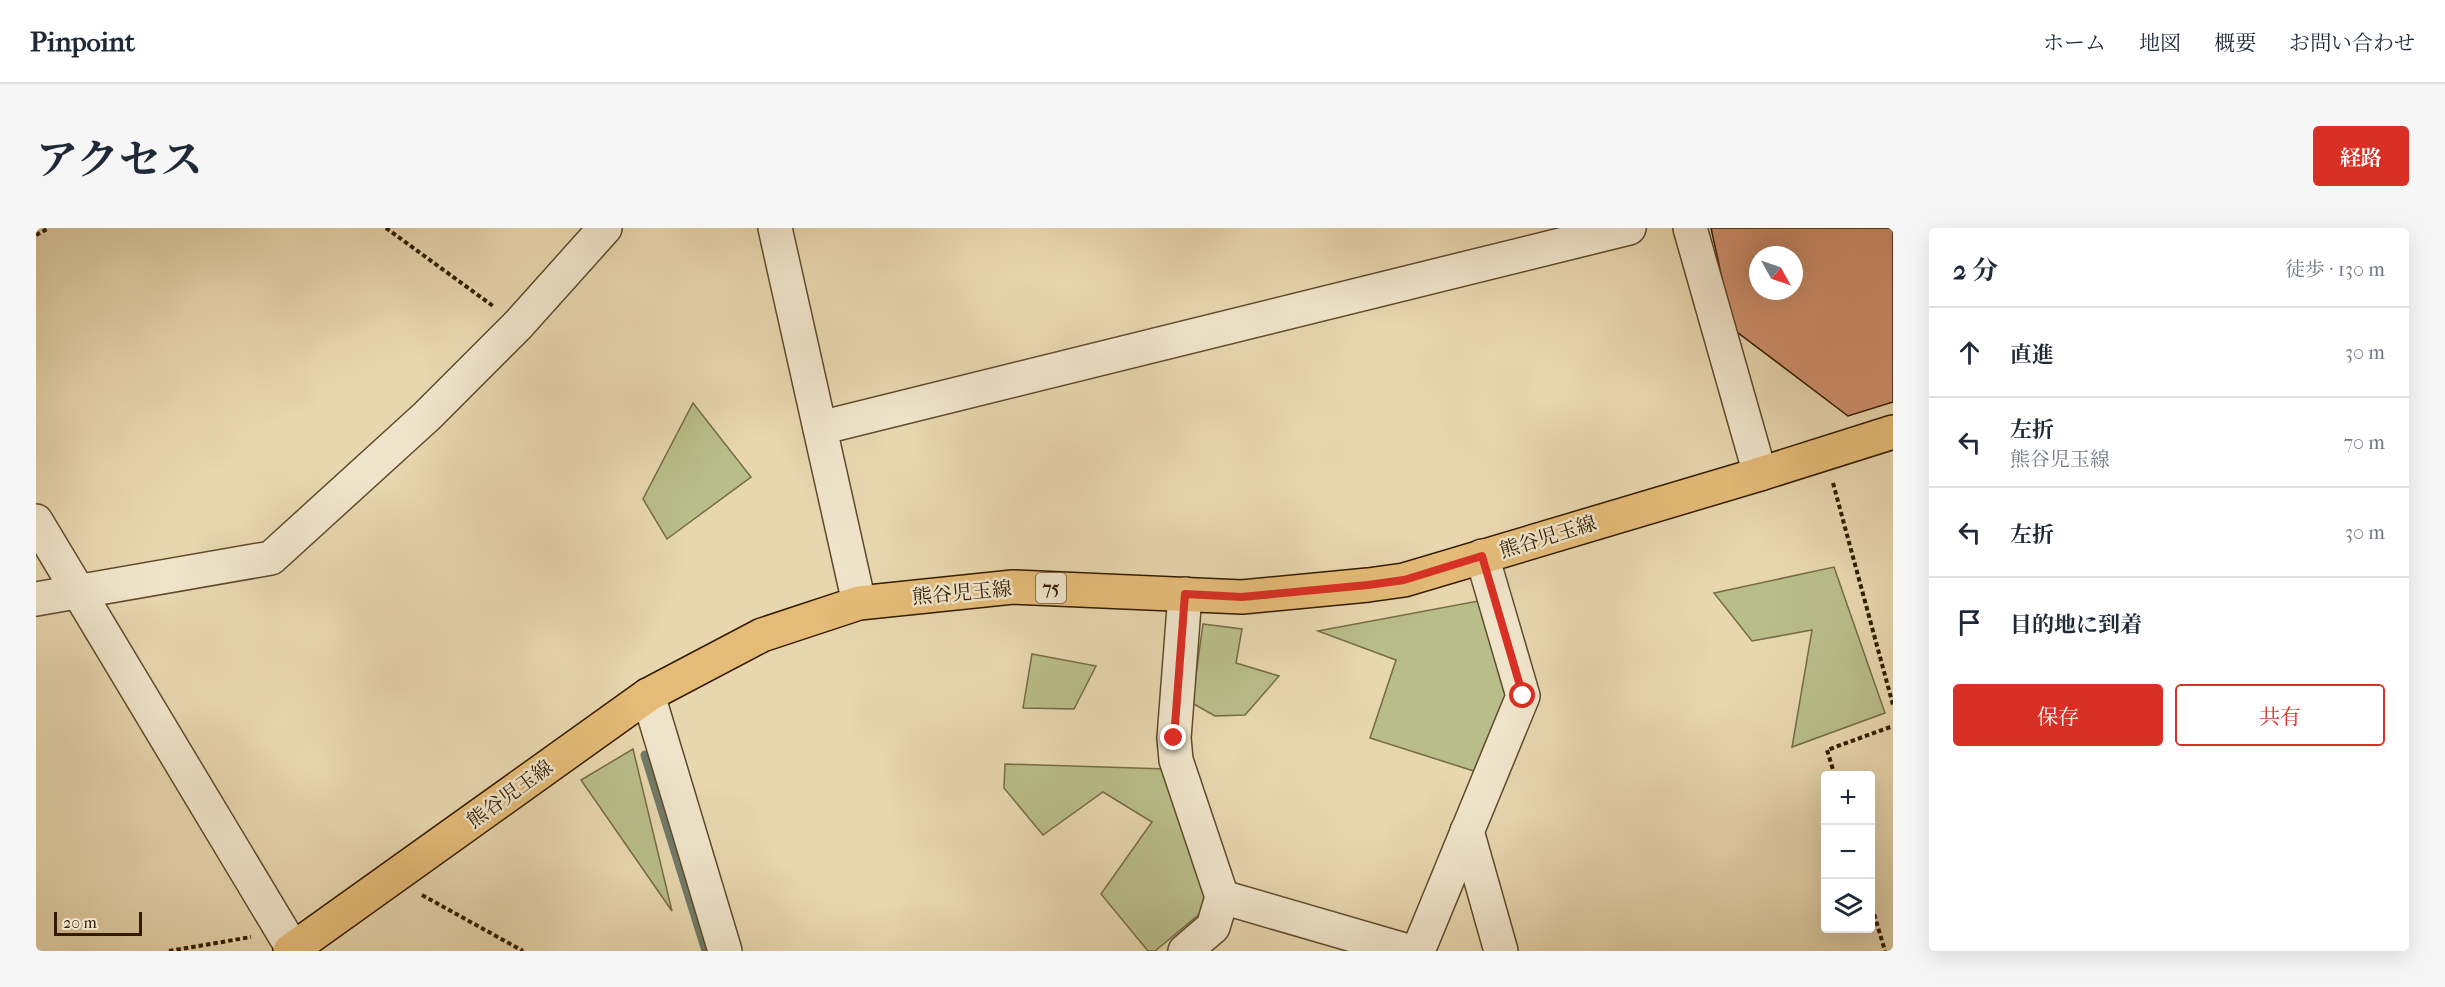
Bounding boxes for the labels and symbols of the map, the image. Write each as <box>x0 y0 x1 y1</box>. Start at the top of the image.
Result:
north arrow <box>1749 246 1803 300</box>
street label: 熊谷児玉線 <box>1497 511 1599 563</box>
road number: 75 <box>1036 573 1066 603</box>
street label: 熊谷児玉線 <box>911 577 1013 609</box>
route start <box>1509 682 1535 708</box>
route end <box>1160 724 1186 750</box>
street label: 熊谷児玉線 <box>463 755 557 833</box>
scale bar <box>54 909 142 936</box>

